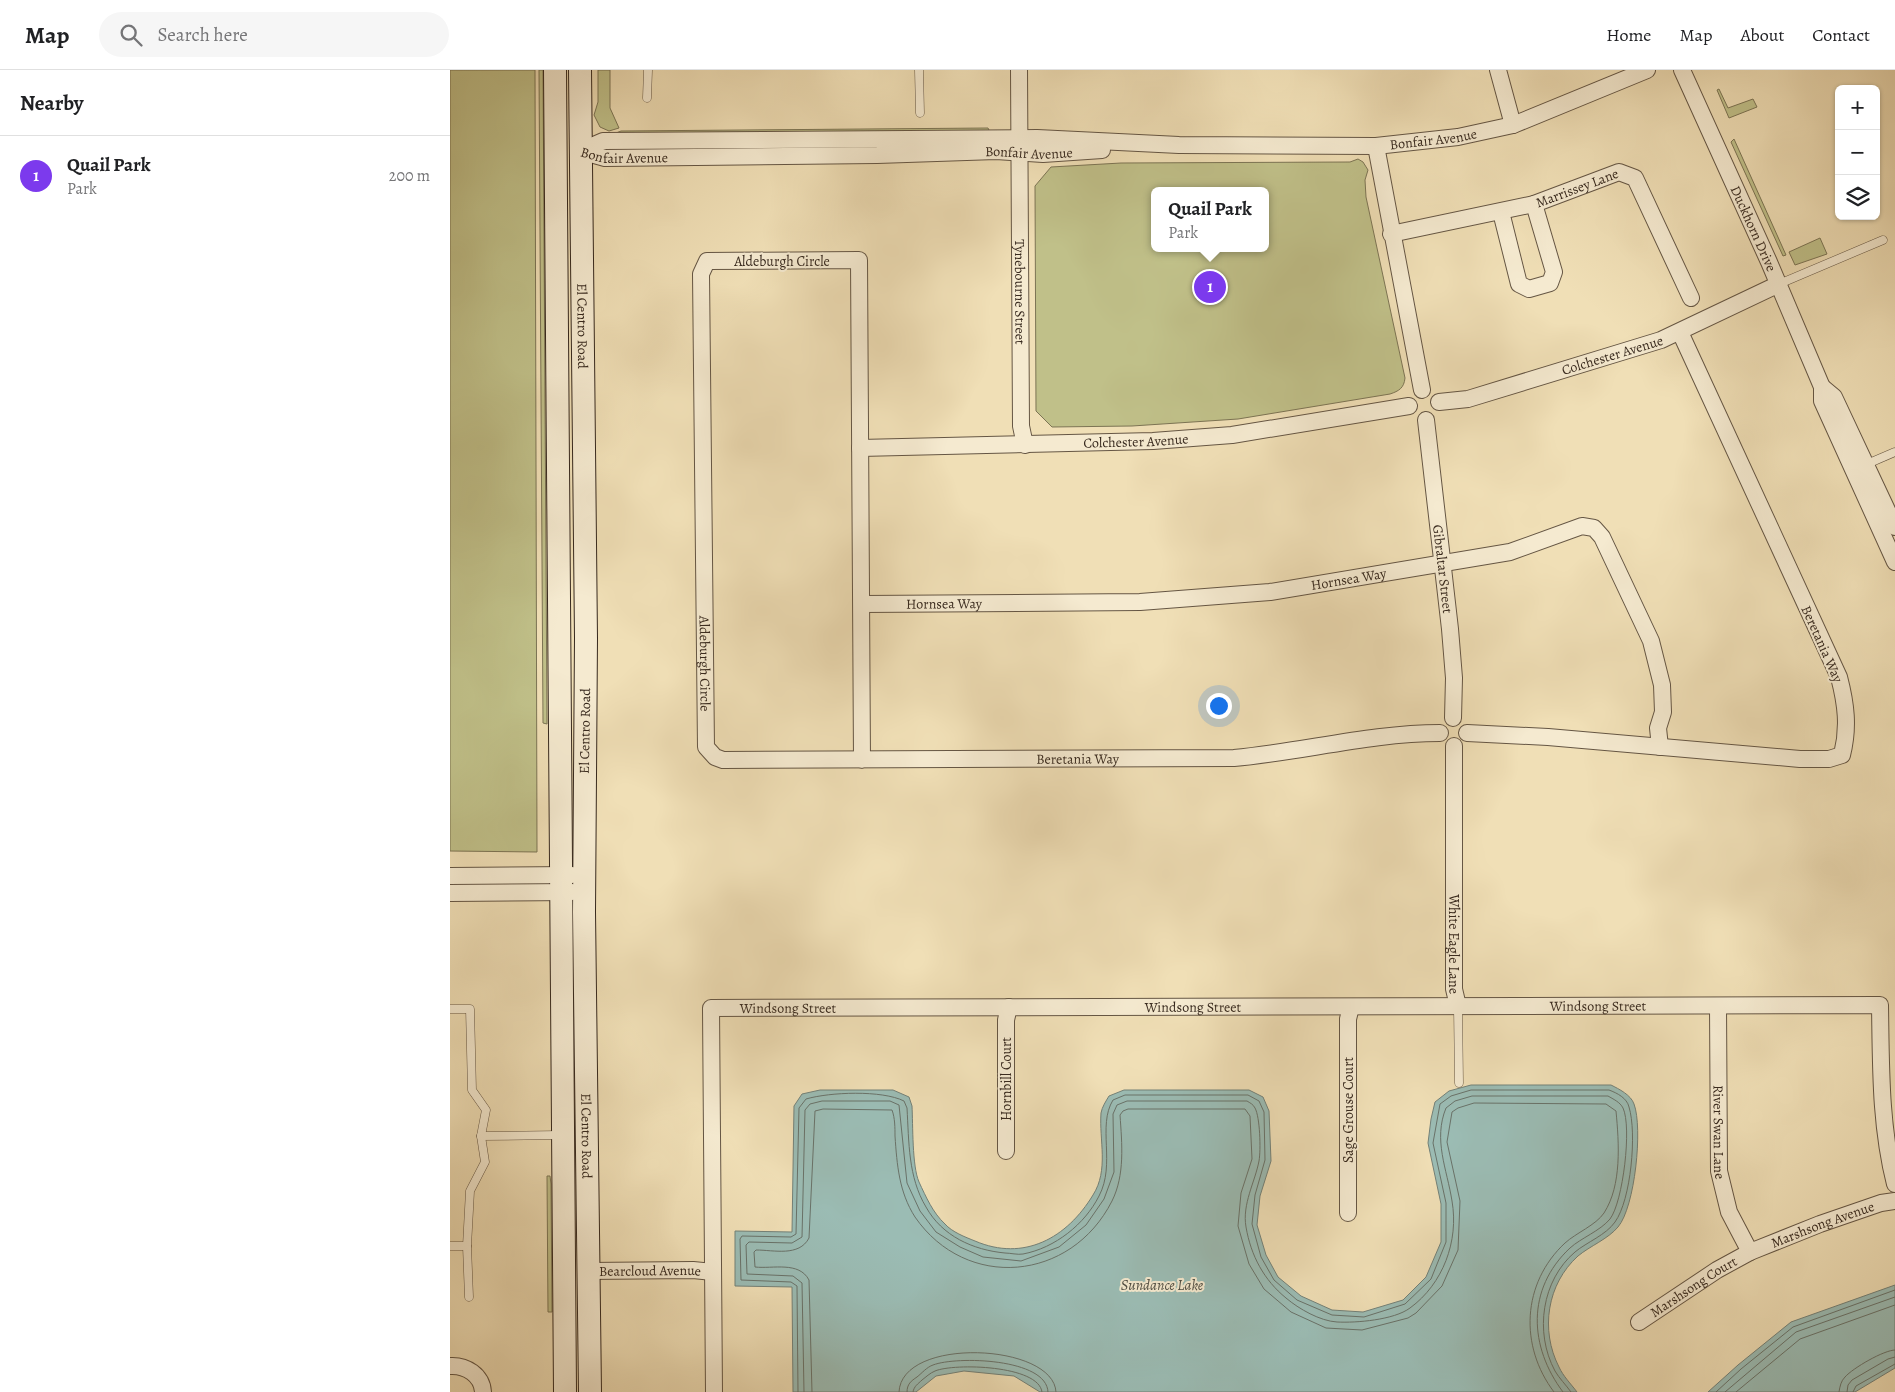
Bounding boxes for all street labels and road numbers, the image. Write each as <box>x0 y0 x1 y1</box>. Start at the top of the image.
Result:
street label: Bonfair Avenue <box>1389 124 1479 154</box>
street label: Bonfair Avenue <box>985 141 1073 164</box>
street label: Bonfair Avenue <box>579 142 668 168</box>
street label: Marrissey Lane <box>1533 164 1621 212</box>
street label: Duckhorn Drive <box>1726 183 1781 274</box>
street label: Tynebourne Street <box>1010 239 1030 345</box>
street label: Aldeburgh Circle <box>733 252 830 271</box>
street label: El Centro Road <box>573 283 593 369</box>
street label: Colchester Avenue <box>1559 330 1665 379</box>
street label: Colchester Avenue <box>1083 429 1189 452</box>
street label: Gibraltar Street <box>1429 524 1458 615</box>
street label: Hornsea Way <box>1309 563 1388 595</box>
street label: Hornsea Way <box>906 594 983 613</box>
street label: Beretania Way <box>1797 602 1848 686</box>
street label: Aldeburgh Circle <box>695 615 715 712</box>
street label: El Centro Road <box>575 688 595 774</box>
street label: Beretania Way <box>1036 749 1120 768</box>
street label: White Eagle Lane <box>1444 893 1464 996</box>
street label: Windsong Street <box>1549 996 1647 1015</box>
street label: Windsong Street <box>1144 997 1242 1016</box>
street label: Windsong Street <box>739 998 837 1017</box>
street label: Hornbill Court <box>997 1037 1016 1121</box>
street label: Sage Grouse Court <box>1339 1057 1358 1163</box>
street label: River Swan Lane <box>1709 1085 1730 1181</box>
street label: El Centro Road <box>577 1093 597 1179</box>
street label: Marshsong Avenue <box>1768 1197 1877 1252</box>
street label: Marshsong Court <box>1646 1251 1740 1322</box>
street label: Bearcloud Avenue <box>599 1260 702 1280</box>

